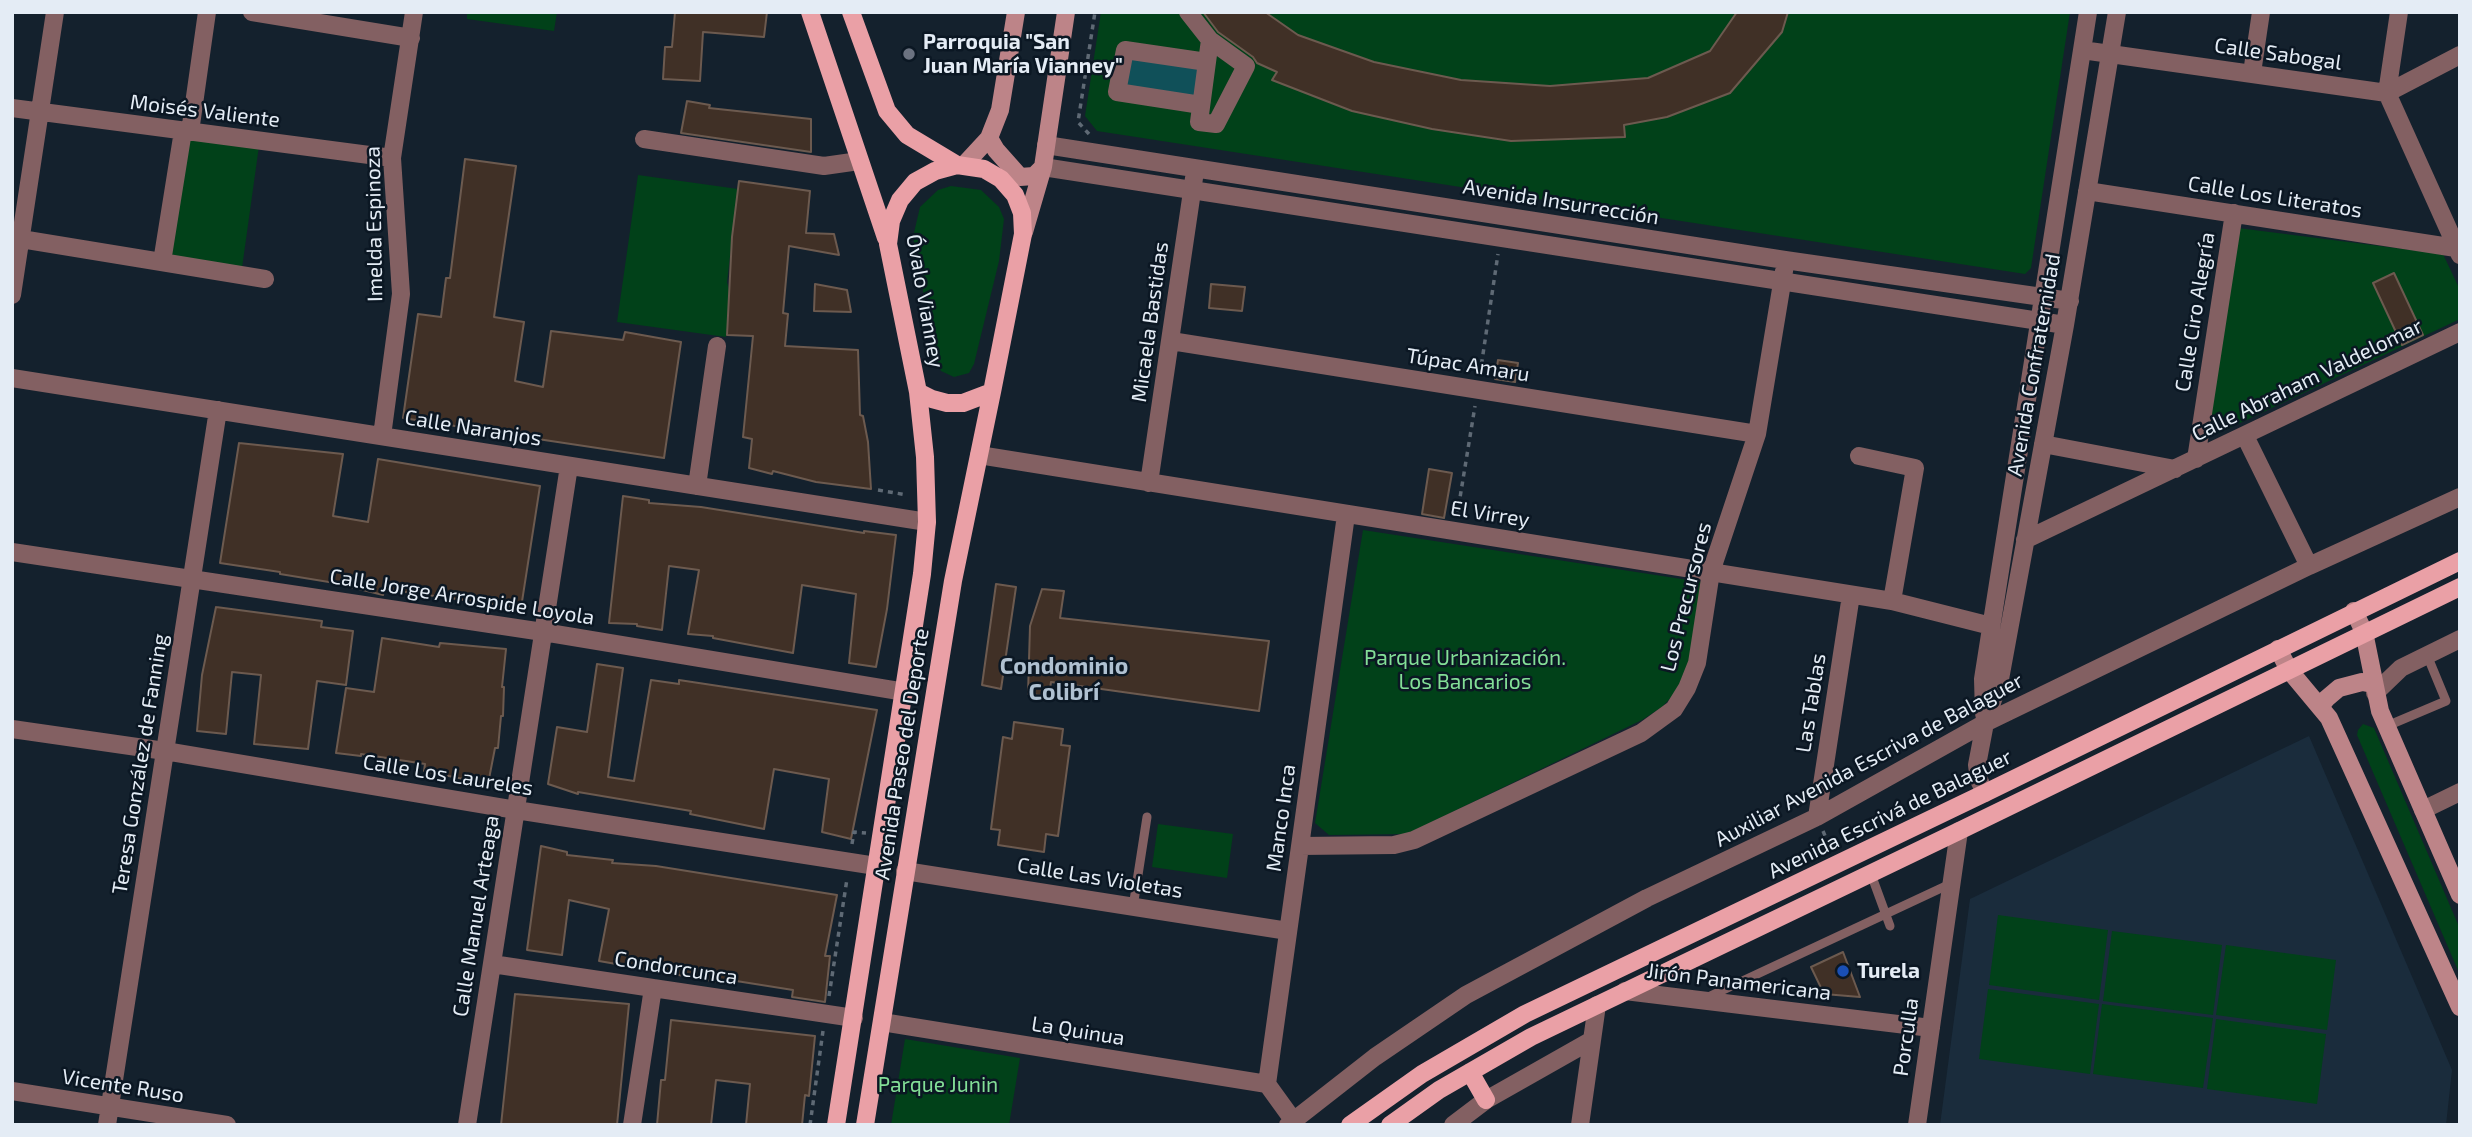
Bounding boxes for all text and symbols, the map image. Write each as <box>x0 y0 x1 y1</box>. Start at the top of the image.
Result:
place label: Parroquia "San Juan María Vianney" <box>923 29 1123 79</box>
street label: Calle Sabogal <box>2213 33 2343 75</box>
marker: Parroquia "San Juan María Vianney" <box>901 46 917 62</box>
street label: Moisés Valiente <box>129 89 281 133</box>
street label: Imelda Espinoza <box>360 146 388 302</box>
street label: Calle Los Literatos <box>2186 171 2364 223</box>
street label: Avenida Insurrección <box>1461 174 1661 230</box>
street label: Calle Ciro Alegría <box>2170 230 2220 394</box>
street label: Óvalo Vianney <box>901 232 949 370</box>
street label: Micaela Bastidas <box>1126 240 1174 404</box>
street label: Avenida Confraternidad <box>2002 252 2066 478</box>
street label: Calle Abraham Valdelomar <box>2188 313 2426 447</box>
street label: Túpac Amaru <box>1405 343 1531 387</box>
street label: Calle Naranjos <box>403 405 543 451</box>
street label: El Virrey <box>1449 495 1531 533</box>
street label: Los Precursores <box>1655 520 1717 674</box>
street label: Calle Jorge Arrospide Loyola <box>328 564 596 630</box>
street label: Avenida Paseo del Deporte <box>870 626 934 882</box>
street label: Teresa González de Fanning <box>107 632 173 896</box>
park label: Parque Urbanización. Los Bancarios <box>1364 645 1566 695</box>
district label: Condominio Colibrí <box>1000 652 1128 706</box>
street label: Las Tablas <box>1791 652 1831 754</box>
street label: Auxiliar Avenida Escriva de Balaguer <box>1711 668 2027 852</box>
street label: Avenida Escrivá de Balaguer <box>1764 744 2016 884</box>
street label: Calle Los Laureles <box>361 749 535 801</box>
street label: Manco Inca <box>1261 763 1301 873</box>
street label: Calle Manuel Arteaga <box>448 813 504 1019</box>
street label: Calle Las Violetas <box>1015 852 1185 904</box>
street label: Condorcunca <box>613 946 739 990</box>
street label: Jirón Panamericana <box>1645 958 1833 1006</box>
place label: Turela <box>1857 958 1920 984</box>
marker: Turela <box>1835 963 1851 979</box>
street label: Porculla <box>1888 996 1924 1078</box>
street label: La Quinua <box>1030 1011 1126 1051</box>
street label: Vicente Ruso <box>60 1064 186 1108</box>
park label: Parque Junin <box>878 1072 998 1098</box>

